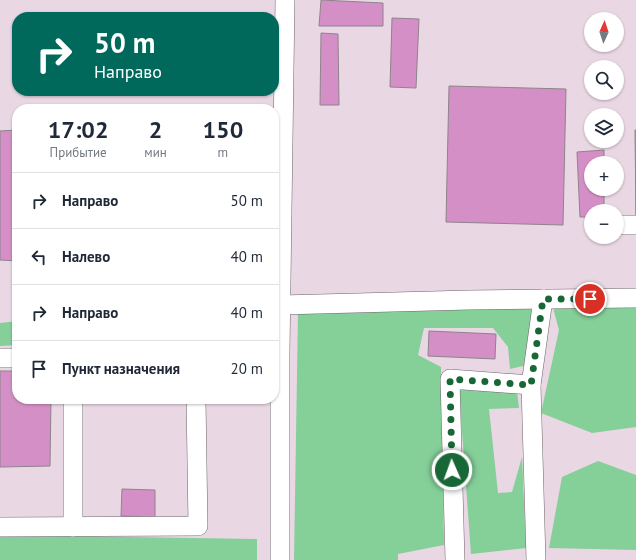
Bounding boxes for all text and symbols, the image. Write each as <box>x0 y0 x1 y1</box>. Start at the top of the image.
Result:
north arrow <box>584 12 624 52</box>
map controls <box>584 12 624 244</box>
text: 50 m <box>94 24 155 61</box>
icon: right <box>28 28 80 80</box>
text: Направо <box>94 60 162 83</box>
button: search <box>584 60 624 100</box>
button: layers <box>584 108 624 148</box>
text: 17:02 <box>48 114 109 145</box>
text: 2 <box>149 114 162 145</box>
text: 150 <box>202 114 243 145</box>
text: Прибытие <box>50 144 107 161</box>
text: мин <box>144 144 167 161</box>
text: m <box>218 144 228 161</box>
button: + <box>584 156 624 196</box>
icon: right <box>28 190 50 212</box>
text: Направо <box>62 191 118 210</box>
text: 50 m <box>230 191 263 210</box>
button: − <box>584 204 624 244</box>
icon: left <box>28 246 50 268</box>
text: Налево <box>62 247 110 266</box>
text: 40 m <box>230 247 263 266</box>
pin <box>573 282 607 316</box>
icon: arrive <box>579 288 601 310</box>
icon: right <box>28 302 50 324</box>
text: Направо <box>62 303 118 322</box>
text: 40 m <box>230 303 263 322</box>
icon: arrive <box>28 358 50 380</box>
text: Пункт назначения <box>62 359 180 378</box>
text: 20 m <box>230 359 263 378</box>
position arrow <box>431 449 473 491</box>

